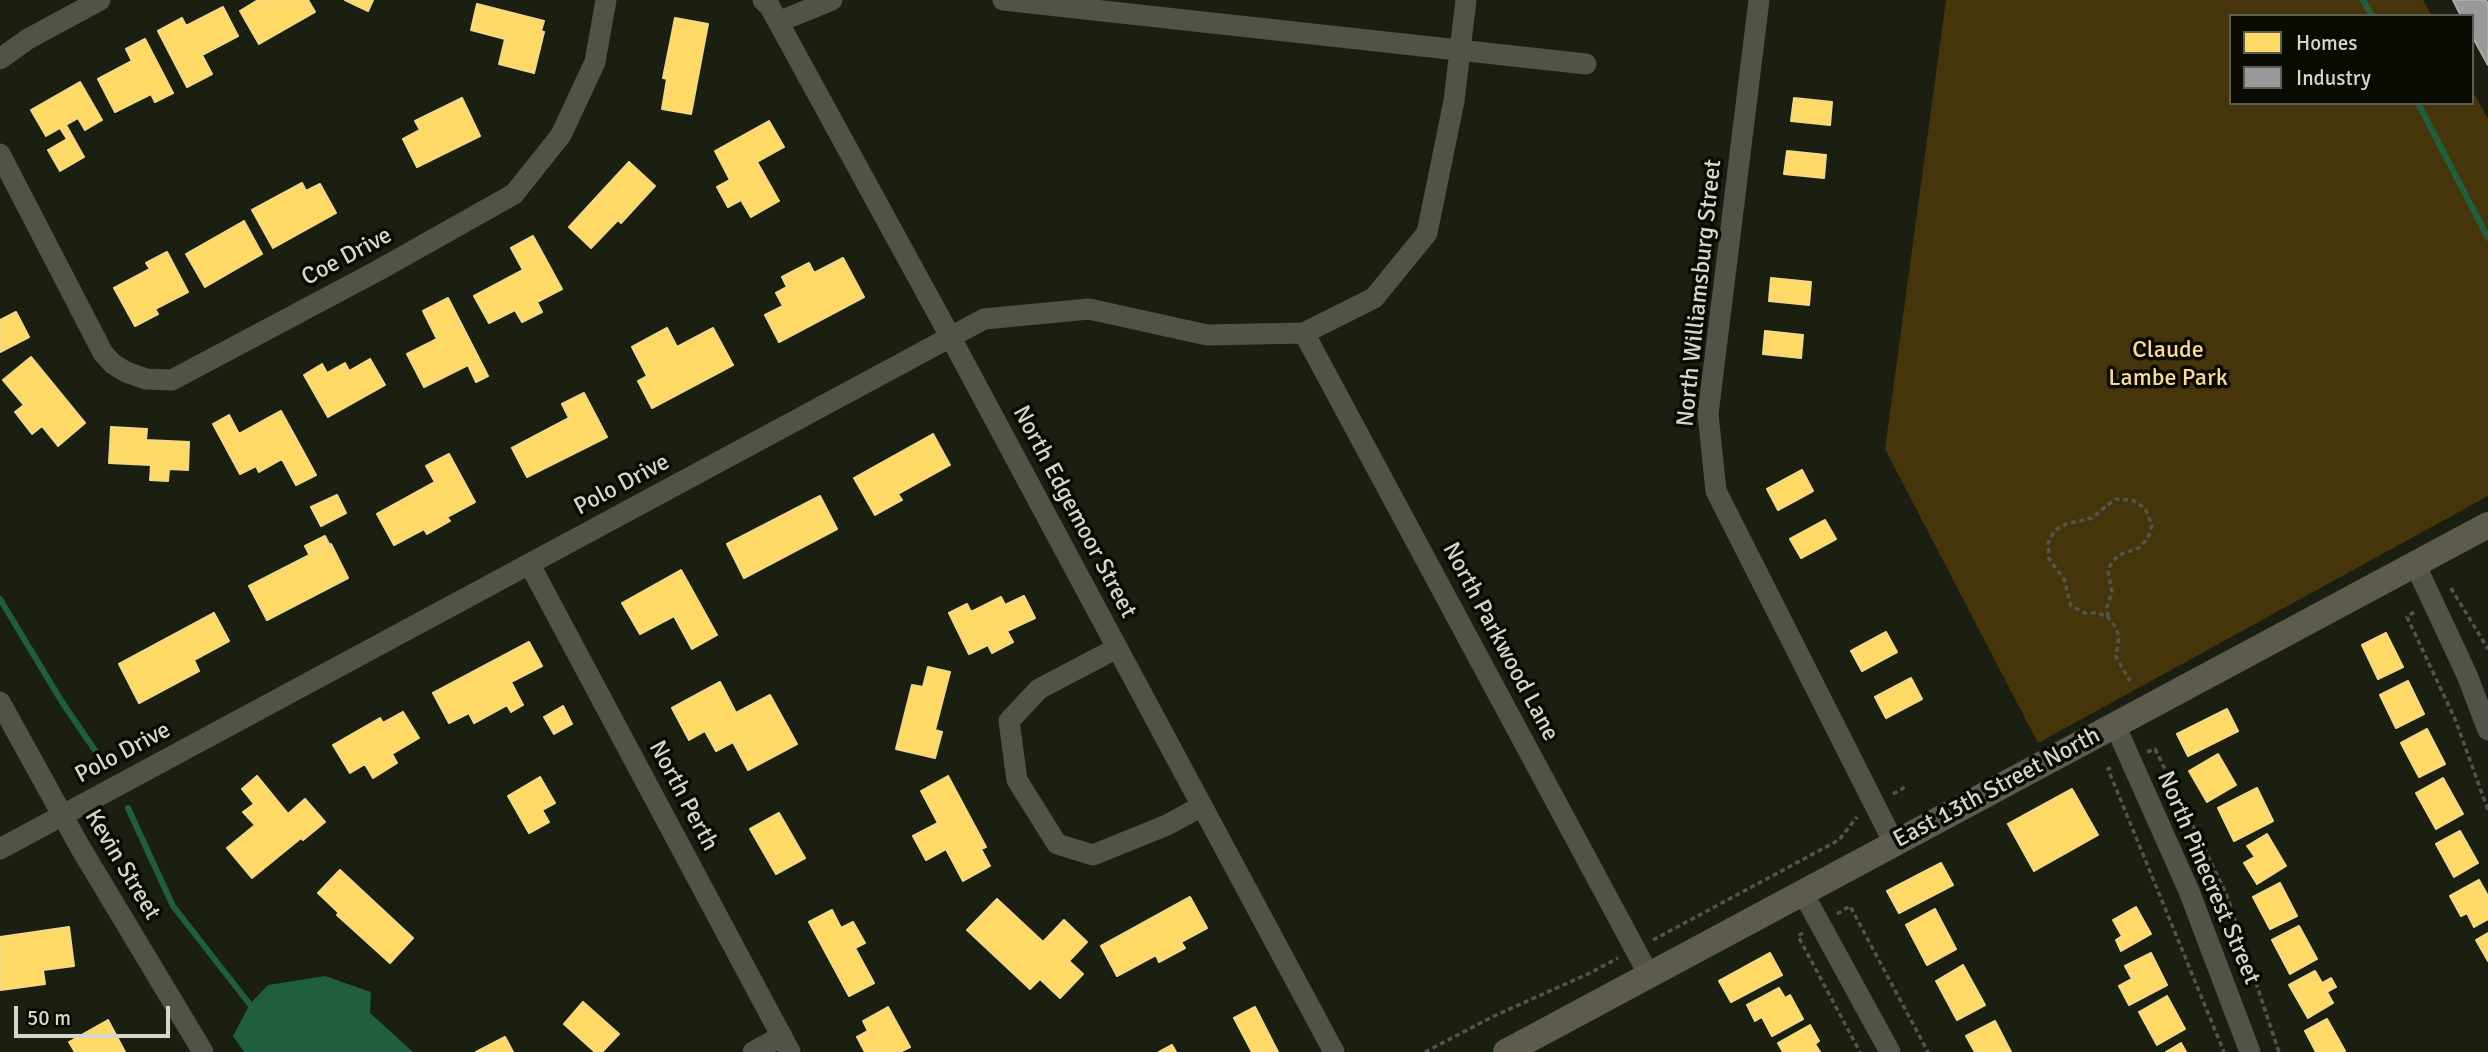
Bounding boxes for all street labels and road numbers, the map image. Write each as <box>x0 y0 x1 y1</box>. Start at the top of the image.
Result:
street label: North Williamsburg Street <box>1672 158 1728 428</box>
street label: Coe Drive <box>297 221 397 293</box>
street label: North Edgemoor Street <box>1006 401 1142 623</box>
street label: Polo Drive <box>569 448 675 522</box>
street label: North Parkwood Lane <box>1436 538 1564 746</box>
street label: Polo Drive <box>70 716 176 790</box>
street label: East 13th Street North <box>1889 721 2105 855</box>
street label: North Perth <box>642 736 724 856</box>
street label: North Pinecrest Street <box>2150 767 2266 989</box>
street label: Kevin Street <box>78 805 166 925</box>

